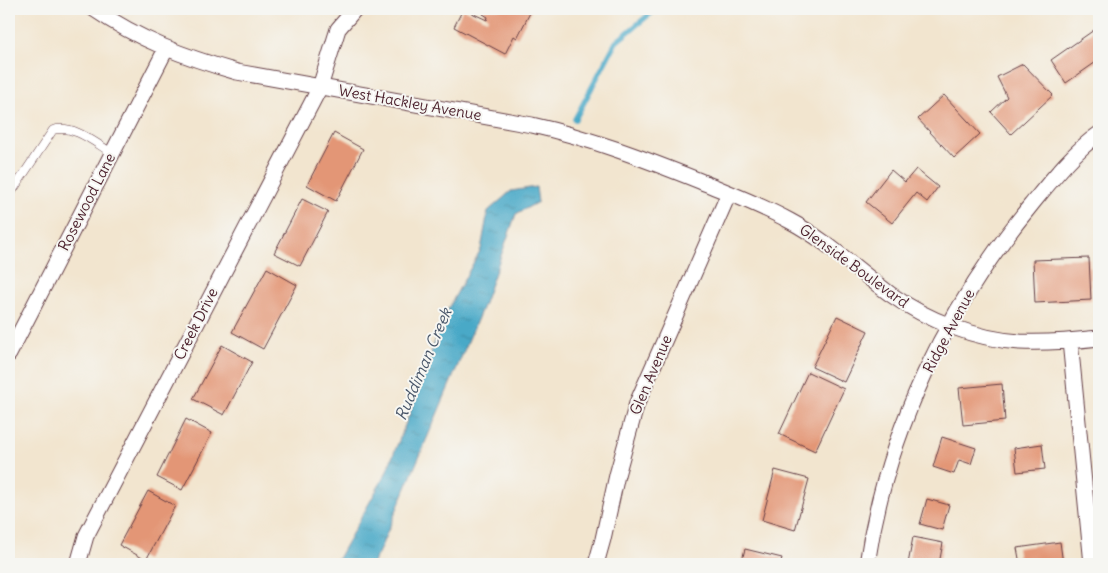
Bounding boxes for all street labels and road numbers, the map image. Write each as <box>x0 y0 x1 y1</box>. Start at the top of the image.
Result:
street label: West Hackley Avenue <box>337 81 483 124</box>
street label: Rosewood Lane <box>54 150 119 254</box>
street label: Glenside Boulevard <box>796 220 913 312</box>
street label: Creek Drive <box>169 285 222 363</box>
street label: Ridge Avenue <box>919 286 979 376</box>
street label: Glen Avenue <box>625 332 676 418</box>

